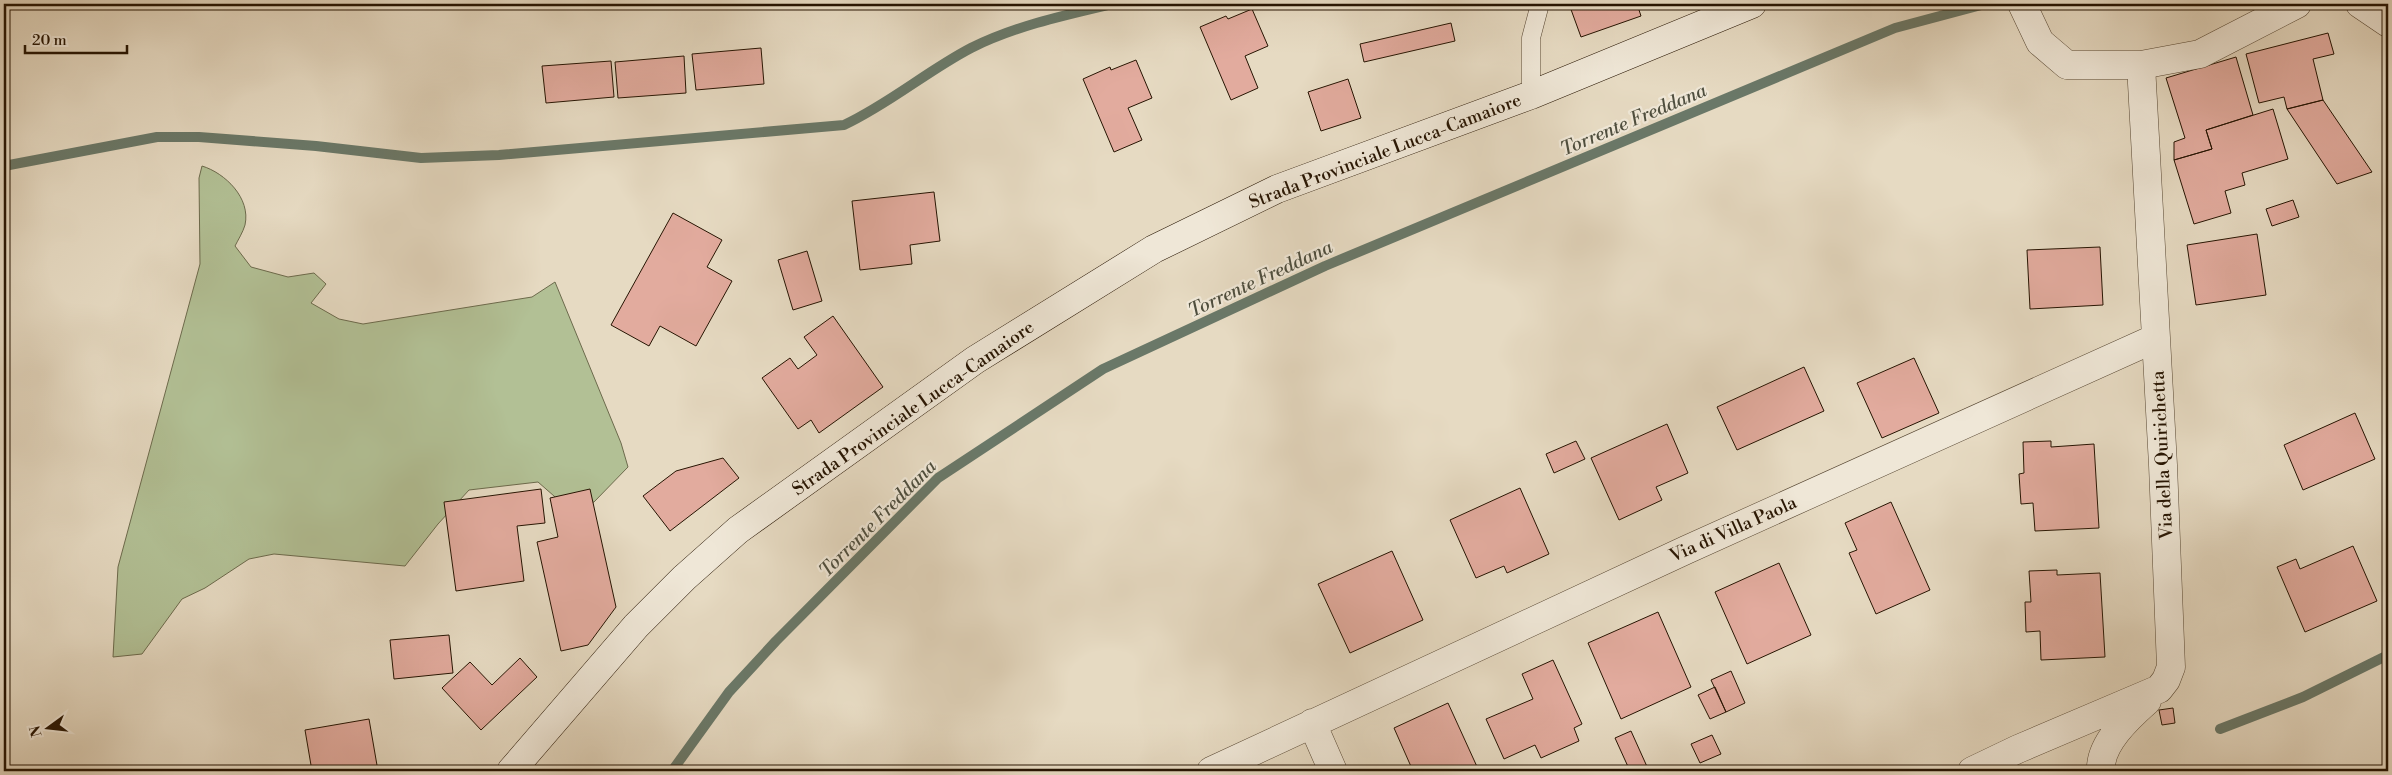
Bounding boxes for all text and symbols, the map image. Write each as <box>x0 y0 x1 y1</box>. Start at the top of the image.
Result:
scale bar <box>25 22 128 54</box>
text: 20 m <box>32 31 67 50</box>
water label: Torrente Freddana <box>1557 78 1710 162</box>
street label: Strada Provinciale Lucca-Camaiore <box>1246 89 1525 214</box>
water label: Torrente Freddana <box>1184 235 1337 323</box>
street label: Strada Provinciale Lucca-Camaiore <box>788 316 1039 501</box>
street label: Via della Quirichetta <box>2147 369 2178 541</box>
water label: Torrente Freddana <box>814 455 942 582</box>
street label: Via di Villa Paola <box>1665 491 1801 568</box>
north arrow <box>22 702 72 752</box>
text: N <box>26 723 47 739</box>

